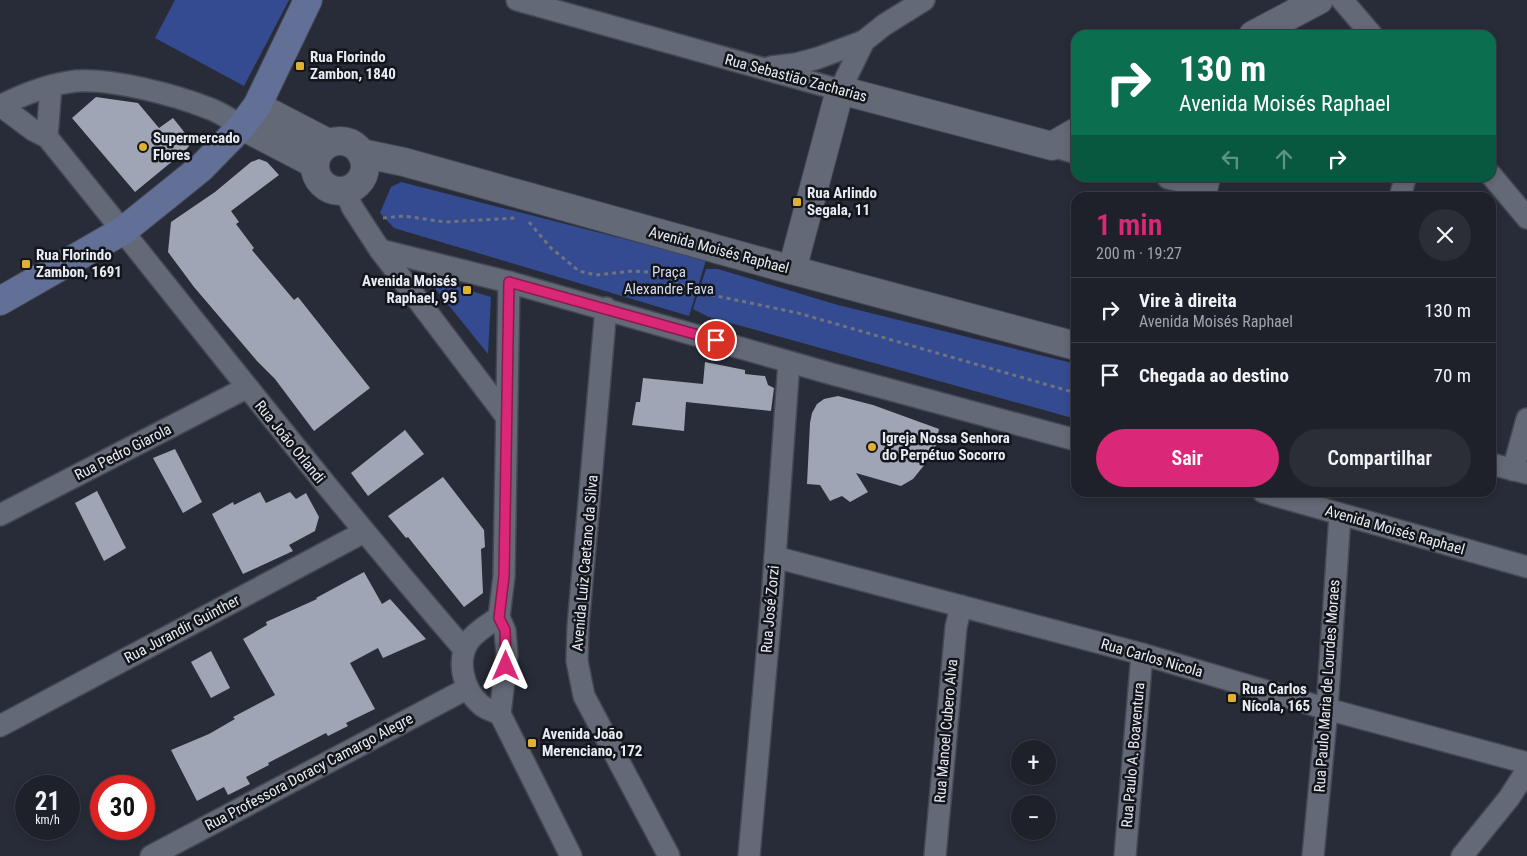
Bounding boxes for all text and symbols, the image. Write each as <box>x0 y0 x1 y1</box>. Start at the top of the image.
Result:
place label: Rua Florindo Zambon, 1840 <box>310 48 396 83</box>
text: 130 m <box>1179 49 1266 90</box>
street label: Rua Sebastião Zacharias <box>723 50 869 106</box>
icon: right <box>1096 50 1161 115</box>
marker: Rua Florindo Zambon, 1840 <box>294 60 306 72</box>
text: Avenida Moisés Raphael <box>1179 91 1391 116</box>
place label: Supermercado Flores <box>153 129 240 164</box>
marker: Supermercado Flores <box>137 141 149 153</box>
icon: left <box>1217 145 1245 173</box>
icon: ahead <box>1270 145 1298 173</box>
icon: right <box>1323 145 1351 173</box>
place label: Rua Arlindo Segala, 11 <box>807 184 877 219</box>
marker: Rua Arlindo Segala, 11 <box>791 196 803 208</box>
text: 1 min <box>1096 207 1162 242</box>
button: close <box>1419 209 1471 261</box>
street label: Avenida Moisés Raphael <box>647 223 791 277</box>
text: 200 m · 19:27 <box>1096 244 1182 263</box>
place label: Rua Florindo Zambon, 1691 <box>36 246 122 281</box>
marker: Rua Florindo Zambon, 1691 <box>20 258 32 270</box>
park label: Praça Alexandre Fava <box>624 263 714 298</box>
place label: Avenida Moisés Raphael, 95 <box>362 272 457 307</box>
marker: Avenida Moisés Raphael, 95 <box>461 284 473 296</box>
text: Vire à direita <box>1139 289 1237 312</box>
icon: right <box>1096 296 1124 324</box>
text: 130 m <box>1424 299 1471 322</box>
text: Avenida Moisés Raphael <box>1139 312 1293 331</box>
pin <box>695 319 737 361</box>
icon: arrive <box>702 326 730 354</box>
icon: arrive <box>1096 361 1124 389</box>
text: Chegada ao destino <box>1139 364 1289 387</box>
text: 70 m <box>1434 364 1471 387</box>
street label: Rua João Orlandi <box>251 397 329 487</box>
street label: Rua Pedro Giarola <box>72 420 174 484</box>
place label: Igreja Nossa Senhora do Perpétuo Socorro <box>882 429 1010 464</box>
button: Sair <box>1096 429 1279 487</box>
button: Compartilhar <box>1289 429 1471 487</box>
marker: Igreja Nossa Senhora do Perpétuo Socorro <box>866 441 878 453</box>
street label: Avenida Luiz Caetano da Silva <box>568 474 602 652</box>
street label: Avenida Moisés Raphael <box>1323 501 1467 559</box>
street label: Rua José Zorzi <box>757 564 783 654</box>
street label: Rua Paulo Maria de Lourdes Moraes <box>1311 579 1343 793</box>
street label: Rua Jurandir Guinther <box>121 591 243 667</box>
street label: Rua Carlos Nicola <box>1099 635 1205 681</box>
position arrow <box>479 639 531 691</box>
street label: Rua Manoel Cubero Alva <box>931 658 961 804</box>
place label: Rua Carlos Nícola, 165 <box>1242 680 1310 715</box>
street label: Rua Paulo A. Boaventura <box>1118 682 1148 828</box>
marker: Rua Carlos Nícola, 165 <box>1226 692 1238 704</box>
street label: Rua Professora Doracy Camargo Alegre <box>202 709 416 835</box>
place label: Avenida João Merenciano, 172 <box>542 725 642 760</box>
marker: Avenida João Merenciano, 172 <box>526 737 538 749</box>
map controls <box>1011 740 1056 840</box>
button: + <box>1011 740 1056 785</box>
speed limit sign: 30 <box>90 775 155 840</box>
text: 21 <box>35 787 60 816</box>
button: − <box>1011 795 1056 840</box>
text: km/h <box>35 813 60 827</box>

